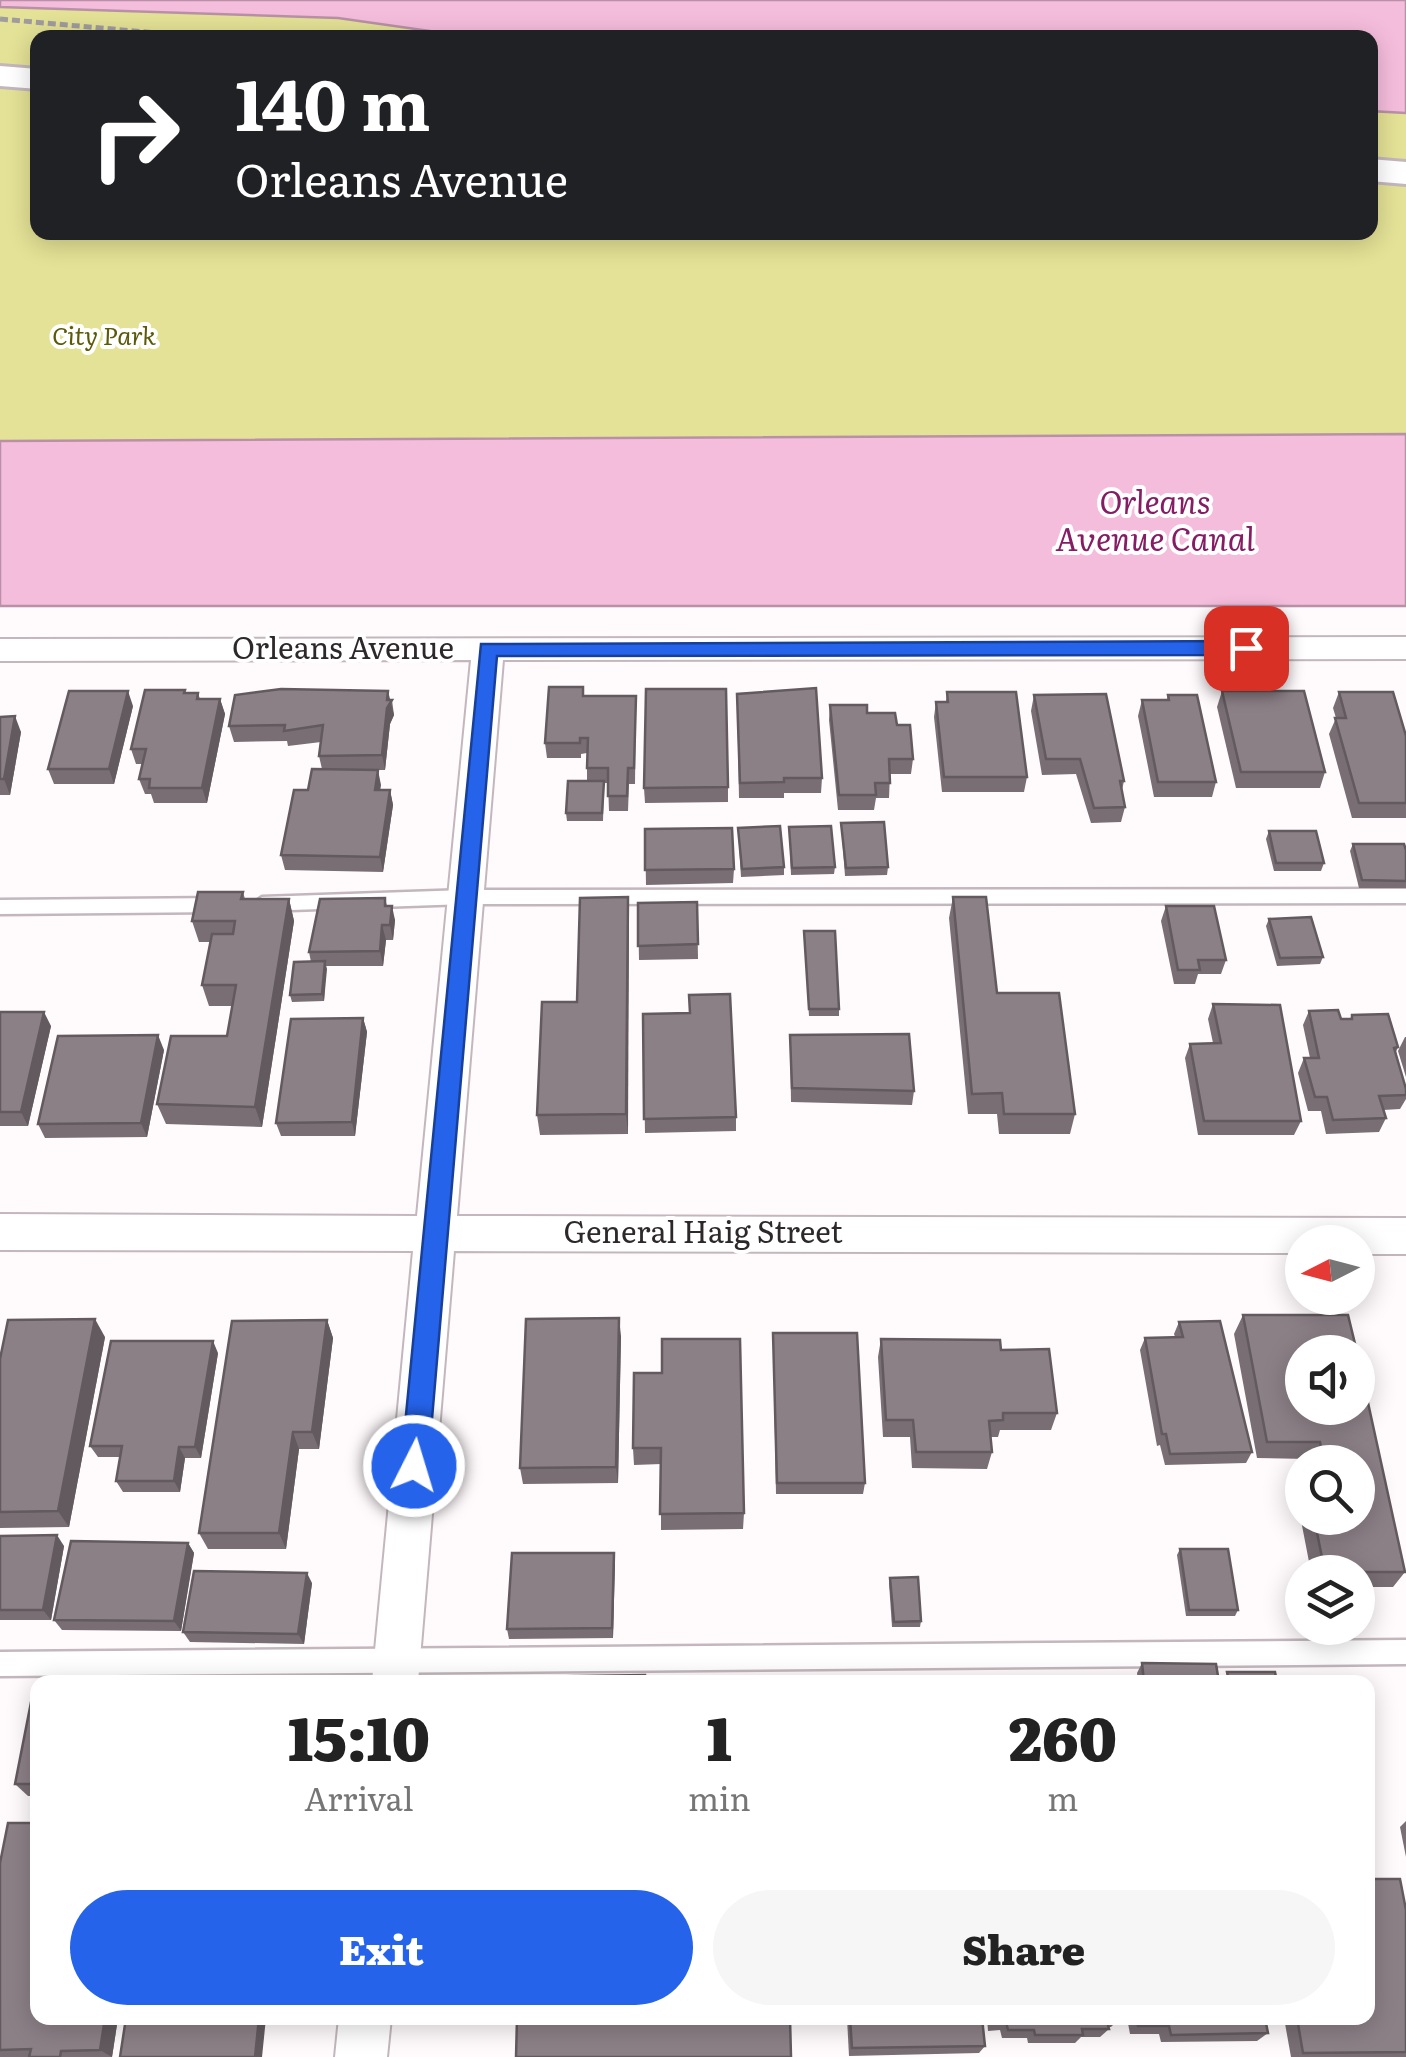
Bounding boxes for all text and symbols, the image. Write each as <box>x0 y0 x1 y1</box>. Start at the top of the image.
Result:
text: 140 m <box>235 49 430 153</box>
icon: right <box>70 70 200 200</box>
text: Orleans Avenue <box>235 144 568 211</box>
park label: City Park <box>52 316 156 353</box>
water label: Orleans Avenue Canal <box>1055 476 1255 561</box>
pin <box>1204 606 1289 691</box>
icon: arrive <box>1219 621 1274 676</box>
street label: Orleans Avenue <box>232 624 454 668</box>
street label: General Haig Street <box>563 1208 843 1252</box>
north arrow <box>1285 1225 1375 1315</box>
map controls <box>1285 1225 1375 1645</box>
button: sound <box>1285 1335 1375 1425</box>
position arrow <box>362 1414 466 1518</box>
button: search <box>1285 1445 1375 1535</box>
button: layers <box>1285 1555 1375 1645</box>
text: 15:10 <box>288 1690 430 1779</box>
text: 1 <box>707 1690 732 1779</box>
text: 260 <box>1009 1690 1117 1779</box>
text: Arrival <box>304 1773 414 1821</box>
text: min <box>688 1773 751 1821</box>
text: m <box>1047 1773 1078 1821</box>
button: Exit <box>70 1890 693 2005</box>
button: Share <box>713 1890 1335 2005</box>

